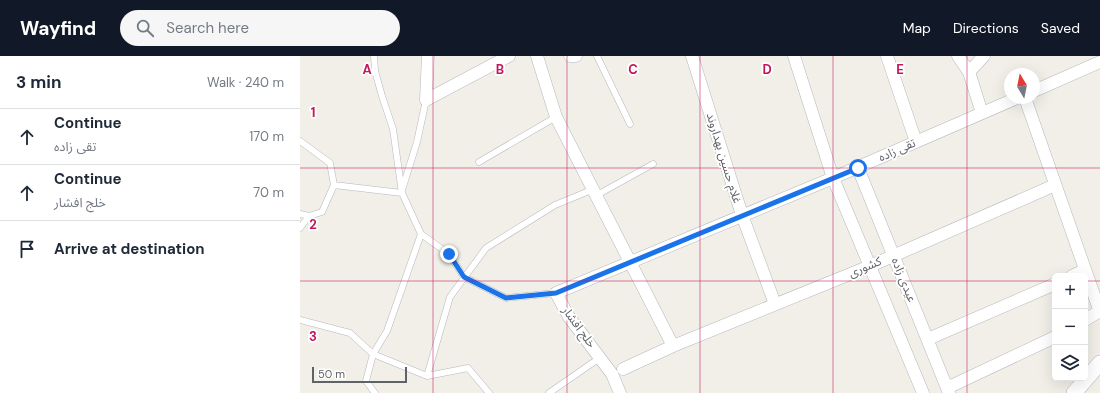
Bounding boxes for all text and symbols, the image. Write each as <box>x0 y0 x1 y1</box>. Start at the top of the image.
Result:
search box <box>120 10 400 46</box>
text: Wayfind <box>20 16 96 41</box>
icon: search <box>134 17 156 39</box>
text: Search here <box>166 18 249 38</box>
text: Map <box>903 19 931 37</box>
text: Directions <box>953 19 1019 37</box>
text: Saved <box>1041 19 1080 37</box>
text: A <box>362 61 372 78</box>
text: B <box>496 61 504 78</box>
text: C <box>628 61 638 78</box>
text: D <box>762 61 772 78</box>
text: E <box>896 61 904 78</box>
north arrow <box>1004 68 1040 104</box>
text: 3 min <box>16 71 61 93</box>
text: Walk · 240 m <box>207 74 284 91</box>
text: 1 <box>311 104 315 121</box>
street label: غلام حسین بهداروند <box>702 111 745 206</box>
text: Continue <box>54 113 122 133</box>
icon: ahead <box>16 126 38 148</box>
text: 170 m <box>249 128 284 145</box>
street label: تقی زاده <box>876 135 919 165</box>
text: تقی زاده <box>54 138 96 155</box>
route start <box>849 159 867 177</box>
text: Continue <box>54 169 122 189</box>
icon: ahead <box>16 182 38 204</box>
text: 70 m <box>253 184 284 201</box>
text: خلج افشار <box>54 194 106 211</box>
text: 2 <box>309 216 317 233</box>
icon: arrive <box>16 238 38 260</box>
text: Arrive at destination <box>54 239 205 259</box>
route end <box>440 245 458 263</box>
street label: کشوری <box>846 253 885 281</box>
street label: عیدی زاده <box>888 255 920 305</box>
map controls <box>1052 273 1088 381</box>
button: + <box>1052 273 1088 309</box>
street label: خلج افشار <box>557 302 600 352</box>
button: − <box>1052 309 1088 345</box>
text: 3 <box>309 328 317 345</box>
button: layers <box>1052 345 1088 381</box>
scale bar <box>312 365 407 384</box>
text: 50 m <box>318 367 345 381</box>

